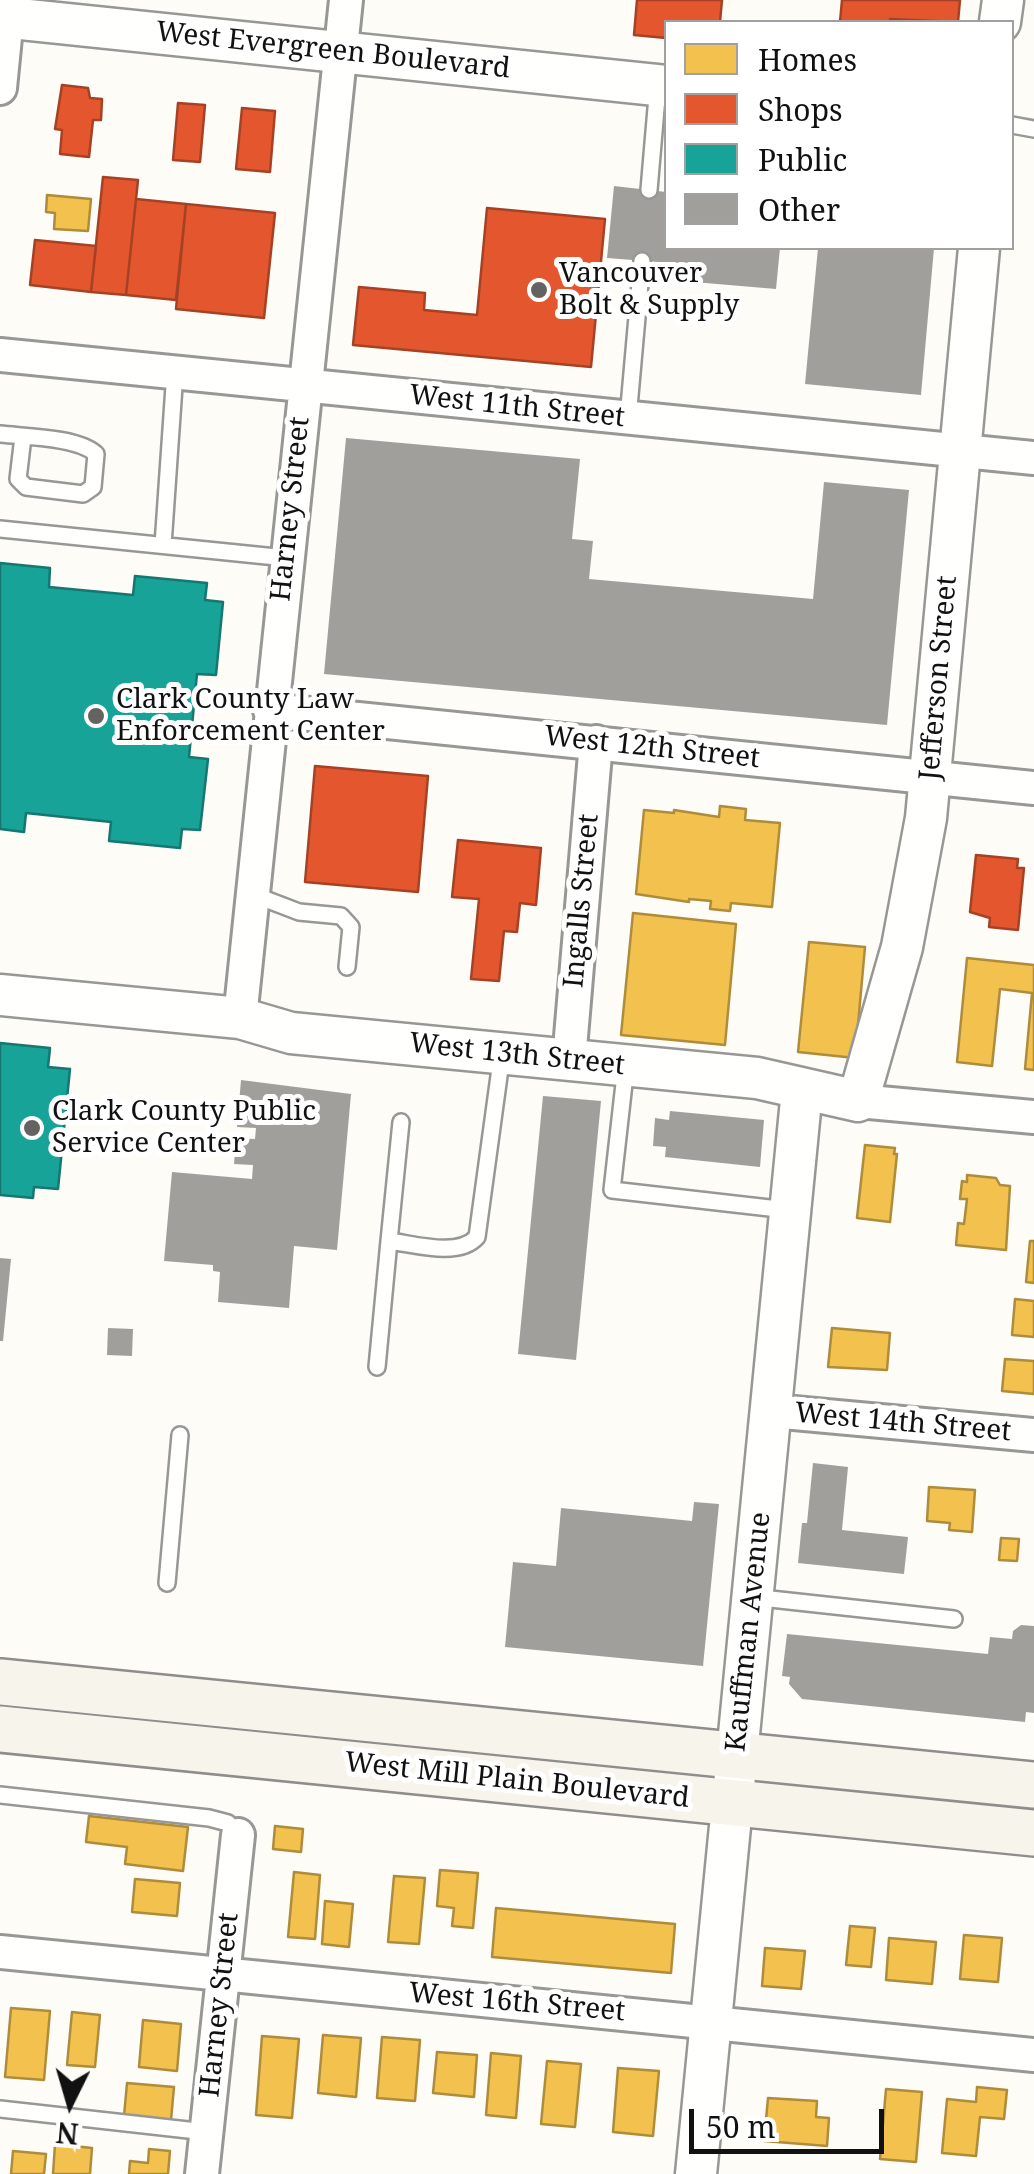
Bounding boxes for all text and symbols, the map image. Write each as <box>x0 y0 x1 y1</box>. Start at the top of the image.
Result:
street label: West Evergreen Boulevard <box>154 16 512 86</box>
legend <box>664 20 1014 250</box>
text: Homes <box>758 39 857 80</box>
text: Shops <box>758 89 843 130</box>
text: Public <box>758 139 847 180</box>
text: Other <box>758 189 840 230</box>
place label: Vancouver Bolt & Supply <box>559 257 739 323</box>
marker: Vancouver Bolt & Supply <box>528 279 550 301</box>
street label: West 11th Street <box>407 379 627 435</box>
street label: Harney Street <box>265 415 317 603</box>
street label: Jefferson Street <box>913 574 965 782</box>
place label: Clark County Law Enforcement Center <box>116 683 385 749</box>
marker: Clark County Law Enforcement Center <box>85 705 107 727</box>
street label: West 12th Street <box>542 720 762 776</box>
street label: Ingalls Street <box>558 813 606 989</box>
street label: West 13th Street <box>407 1027 627 1083</box>
place label: Clark County Public Service Center <box>52 1095 316 1161</box>
marker: Clark County Public Service Center <box>21 1117 43 1139</box>
street label: West 14th Street <box>794 1397 1012 1449</box>
street label: Kauffman Avenue <box>720 1511 778 1753</box>
street label: West Mill Plain Boulevard <box>343 1746 691 1816</box>
street label: Harney Street <box>194 1911 246 2099</box>
street label: West 16th Street <box>408 1977 626 2029</box>
north arrow <box>20 2054 120 2154</box>
scale bar <box>694 2089 889 2151</box>
text: 50 m <box>706 2106 776 2147</box>
text: N <box>55 2114 80 2154</box>

